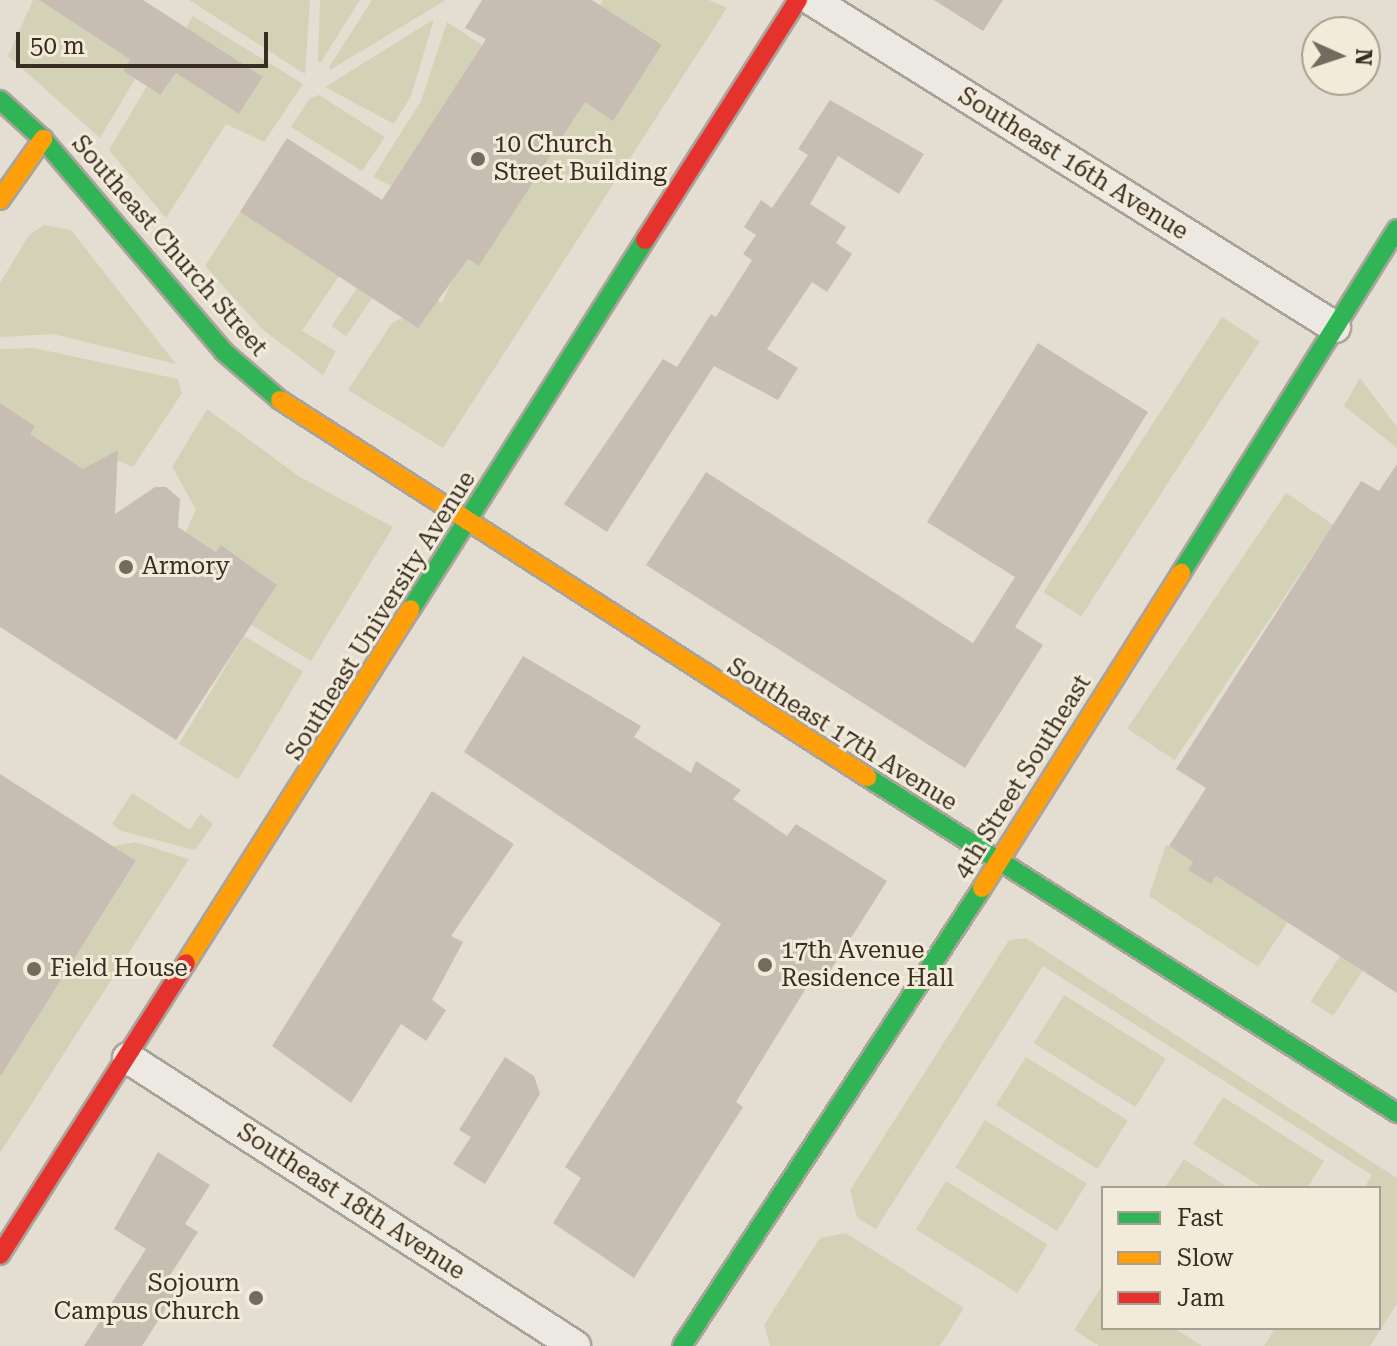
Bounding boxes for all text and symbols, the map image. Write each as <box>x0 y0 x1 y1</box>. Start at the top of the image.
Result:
scale bar <box>20 16 272 66</box>
north arrow <box>1301 16 1381 96</box>
text: 50 m <box>30 32 85 60</box>
text: N <box>1351 48 1376 66</box>
street label: Southeast 16th Avenue <box>953 81 1193 247</box>
street label: Southeast Church Street <box>65 130 273 362</box>
place label: 10 Church Street Building <box>494 131 667 187</box>
marker: 10 Church Street Building <box>469 150 487 168</box>
street label: Southeast University Avenue <box>280 466 482 766</box>
place label: Armory <box>142 553 230 581</box>
marker: Armory <box>117 558 135 576</box>
street label: Southeast 17th Avenue <box>722 652 962 818</box>
street label: 4th Street Southeast <box>949 670 1097 884</box>
place label: 17th Avenue Residence Hall <box>781 937 954 993</box>
place label: Field House <box>50 955 188 983</box>
marker: 17th Avenue Residence Hall <box>756 956 774 974</box>
marker: Field House <box>25 960 43 978</box>
street label: Southeast 18th Avenue <box>232 1118 470 1286</box>
legend <box>1101 1186 1381 1330</box>
text: Fast <box>1177 1204 1224 1232</box>
text: Slow <box>1177 1244 1233 1272</box>
place label: Sojourn Campus Church <box>54 1270 240 1326</box>
text: Jam <box>1177 1284 1225 1312</box>
marker: Sojourn Campus Church <box>247 1289 265 1307</box>

